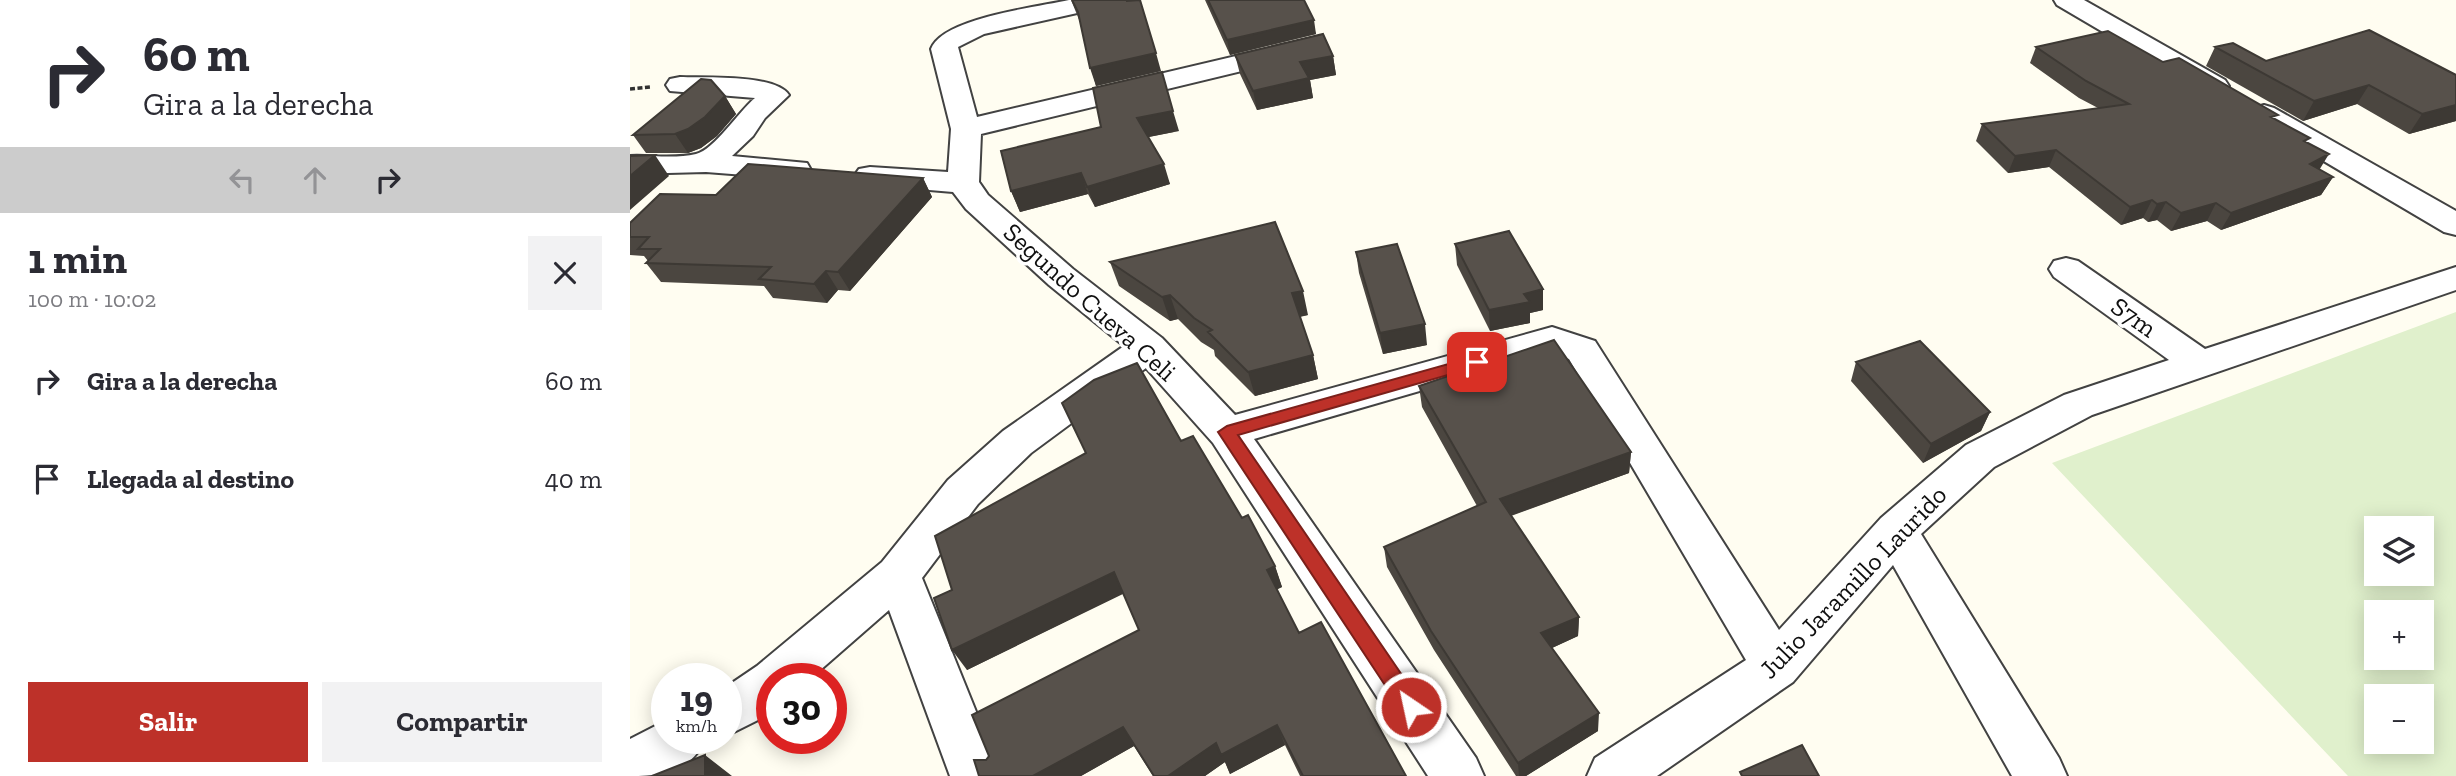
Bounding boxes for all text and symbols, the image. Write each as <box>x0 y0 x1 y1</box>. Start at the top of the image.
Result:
text: 60 m <box>143 25 250 84</box>
icon: right <box>28 28 119 119</box>
text: Gira a la derecha <box>143 85 373 123</box>
icon: left <box>223 161 261 199</box>
icon: ahead <box>296 161 334 199</box>
icon: right <box>369 161 407 199</box>
street label: Segundo Cueva Celi <box>997 216 1183 388</box>
text: 1 min <box>28 233 127 284</box>
button: close <box>528 236 602 310</box>
text: 100 m · 10:02 <box>28 285 156 313</box>
street label: S7m <box>2105 290 2164 344</box>
pin <box>1447 332 1507 392</box>
icon: arrive <box>1458 343 1496 381</box>
icon: right <box>28 362 66 400</box>
text: Gira a la derecha <box>87 365 277 397</box>
text: 60 m <box>545 365 602 397</box>
icon: arrive <box>28 460 66 498</box>
text: Llegada al destino <box>87 463 294 495</box>
text: 40 m <box>545 463 602 495</box>
street label: Julio Jaramillo Laurido <box>1753 479 1953 685</box>
map controls <box>2364 516 2434 754</box>
button: layers <box>2364 516 2434 586</box>
button: + <box>2364 600 2434 670</box>
speed limit sign: 30 <box>756 663 847 754</box>
position arrow <box>1374 670 1448 744</box>
text: 19 <box>680 678 713 720</box>
button: Salir <box>28 682 308 762</box>
button: Compartir <box>322 682 602 762</box>
button: − <box>2364 684 2434 754</box>
text: km/h <box>676 715 717 737</box>

